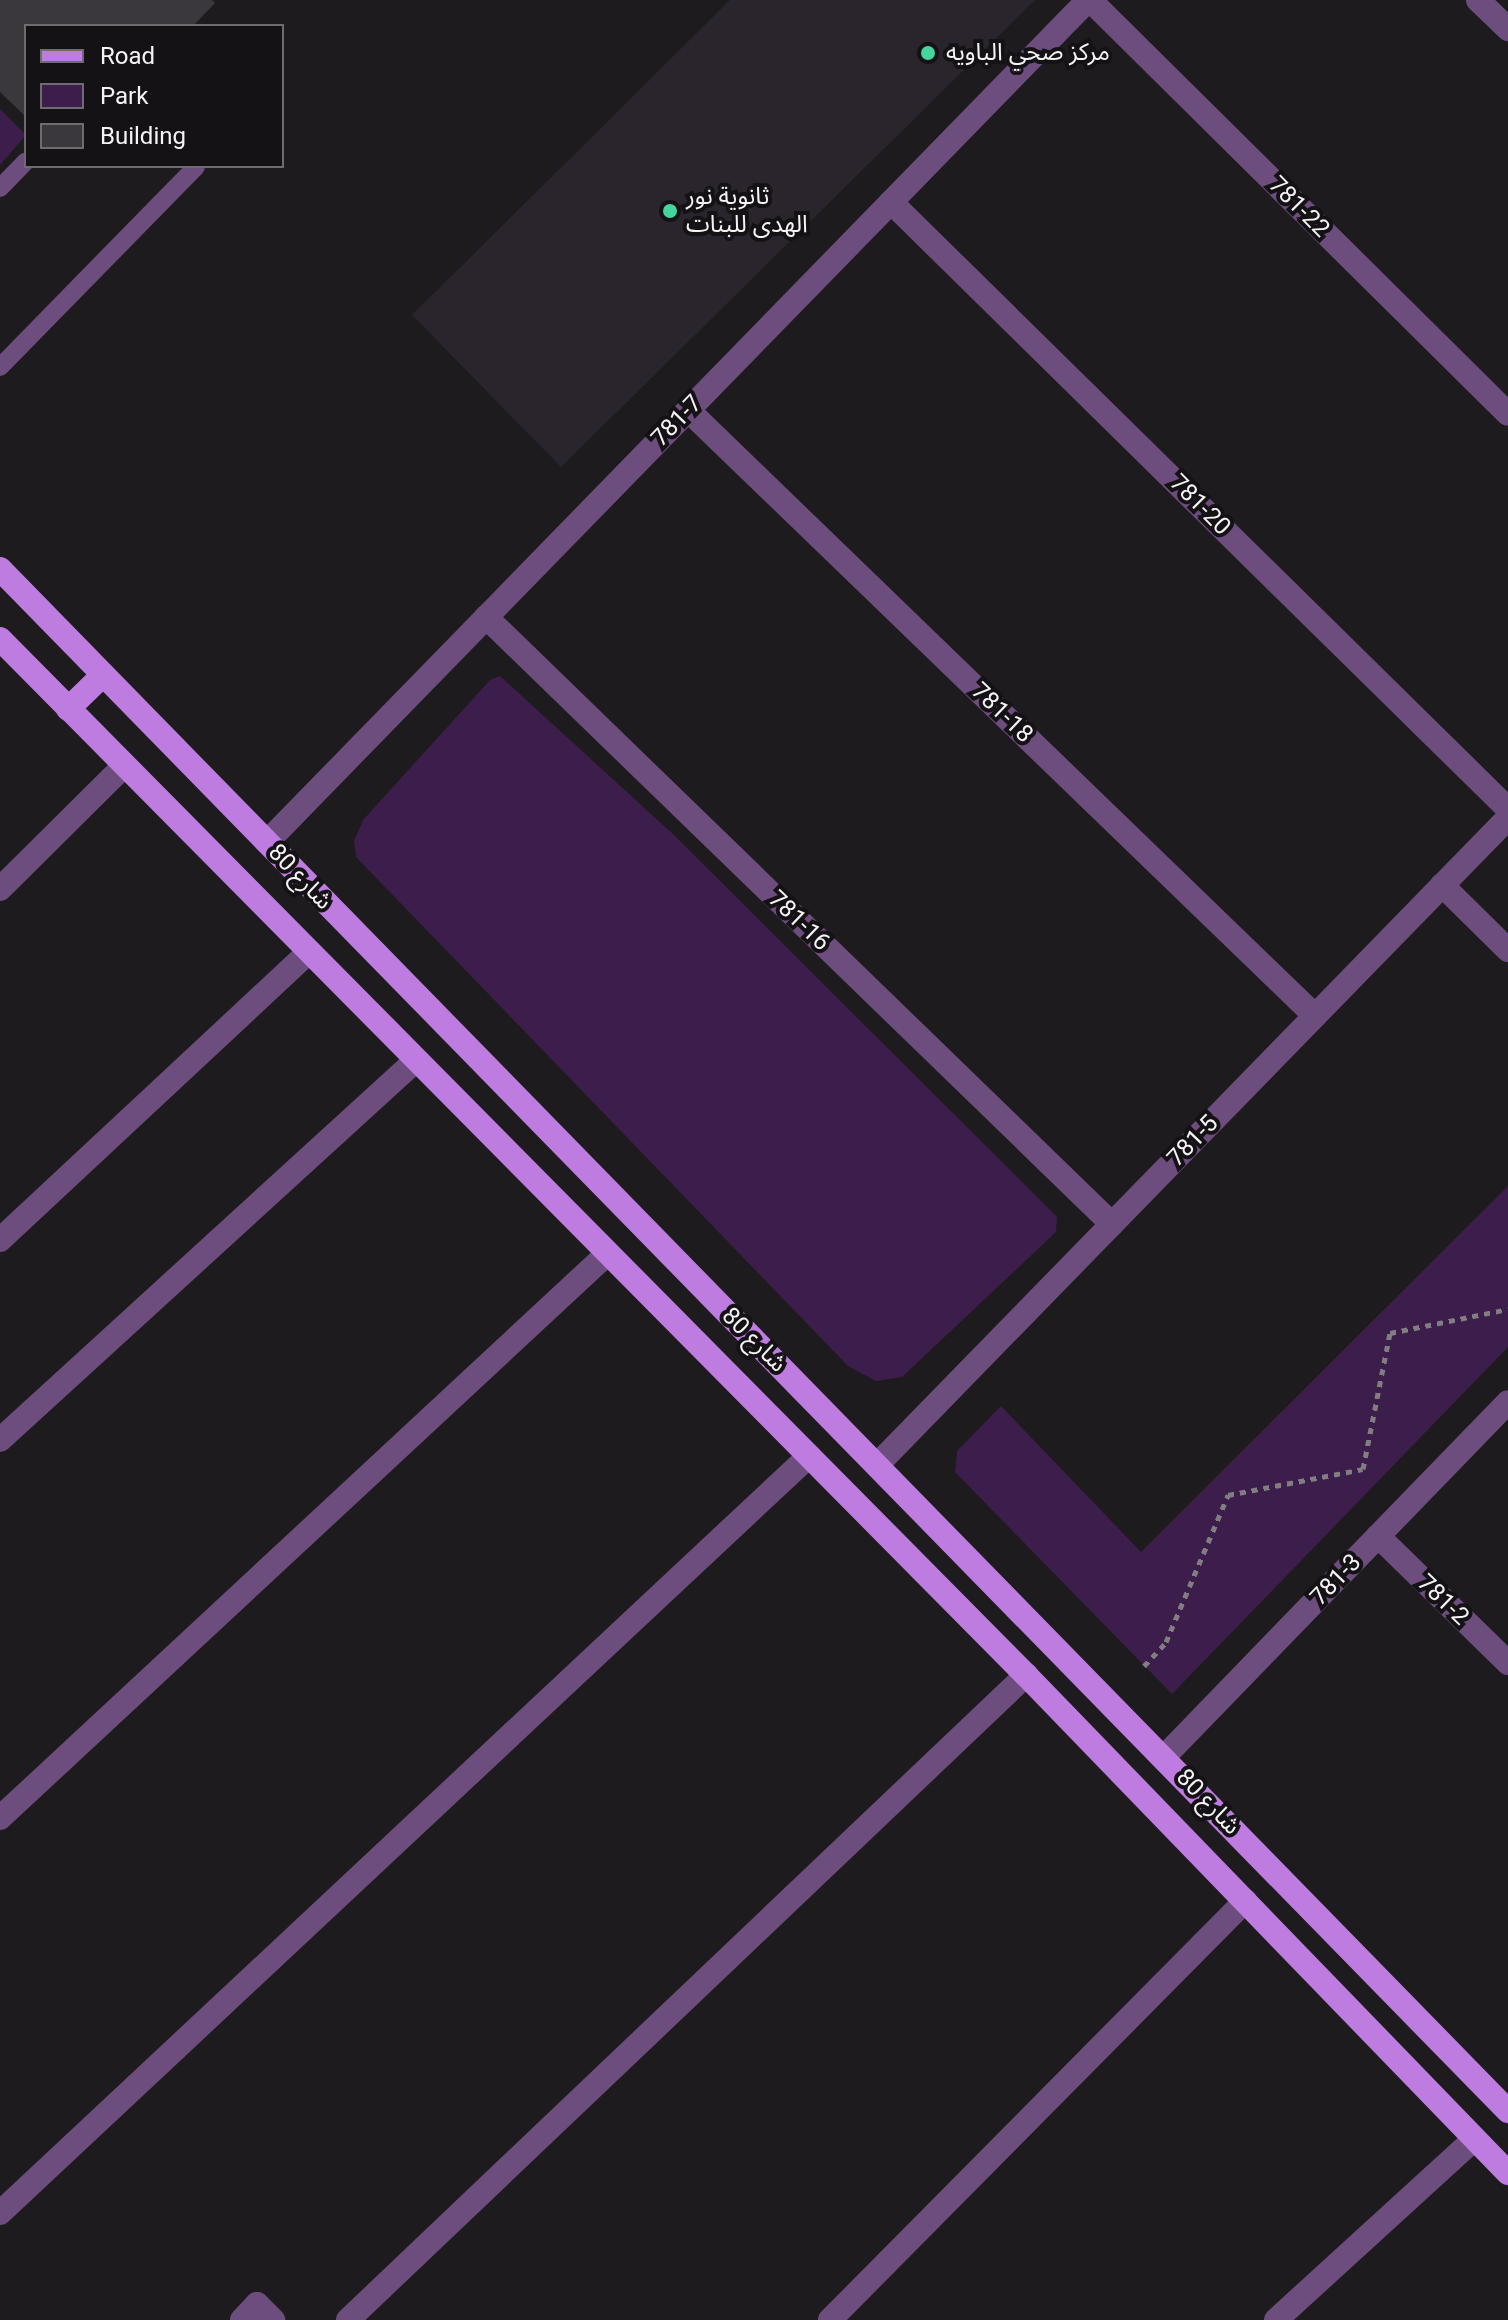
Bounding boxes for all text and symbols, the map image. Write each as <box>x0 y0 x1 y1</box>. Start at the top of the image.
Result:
legend <box>24 24 284 168</box>
place label: مركز صحي الباويه <box>946 39 1110 67</box>
text: Road <box>100 42 155 70</box>
marker: مركز صحي الباويه <box>917 42 939 64</box>
text: Park <box>100 82 148 110</box>
text: Building <box>100 122 186 150</box>
street label: 781-22 <box>1263 171 1335 243</box>
place label: ثانوية نور الهدى للبنات <box>686 183 808 239</box>
marker: ثانوية نور الهدى للبنات <box>661 202 679 220</box>
street label: 781-7 <box>646 389 708 453</box>
street label: 781-20 <box>1164 469 1236 541</box>
street label: 781-18 <box>965 677 1039 749</box>
street label: شارع 80 <box>262 838 338 916</box>
street label: 781-16 <box>762 885 836 957</box>
street label: 781-5 <box>1162 1109 1224 1173</box>
street label: شارع 80 <box>716 1302 792 1378</box>
street label: 781-3 <box>1305 1548 1367 1612</box>
street label: 781-2 <box>1411 1569 1475 1631</box>
street label: شارع 80 <box>1170 1763 1246 1841</box>

